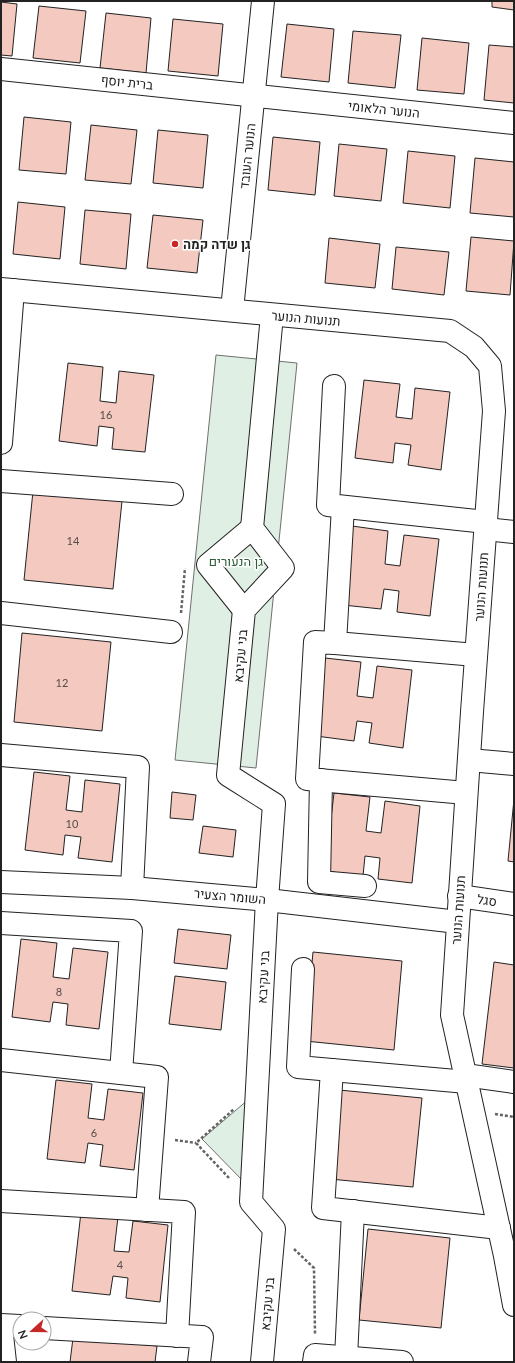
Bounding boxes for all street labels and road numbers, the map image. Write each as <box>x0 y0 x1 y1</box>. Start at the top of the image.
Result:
street label: ברית יוסף <box>100 71 154 93</box>
street label: הנוער הלאומי <box>347 97 421 121</box>
street label: הנוער העובד <box>236 122 258 190</box>
street label: תנועות הנוער <box>271 307 341 329</box>
street label: תנועות הנוער <box>471 552 491 622</box>
street label: בני עקיבא <box>230 628 250 683</box>
street label: תנועות הנוער <box>448 875 468 945</box>
street label: השומר הצעיר <box>193 885 267 907</box>
street label: סגל <box>476 891 498 909</box>
street label: בני עקיבא <box>254 950 272 1004</box>
street label: בני עקיבא <box>257 1276 277 1331</box>

